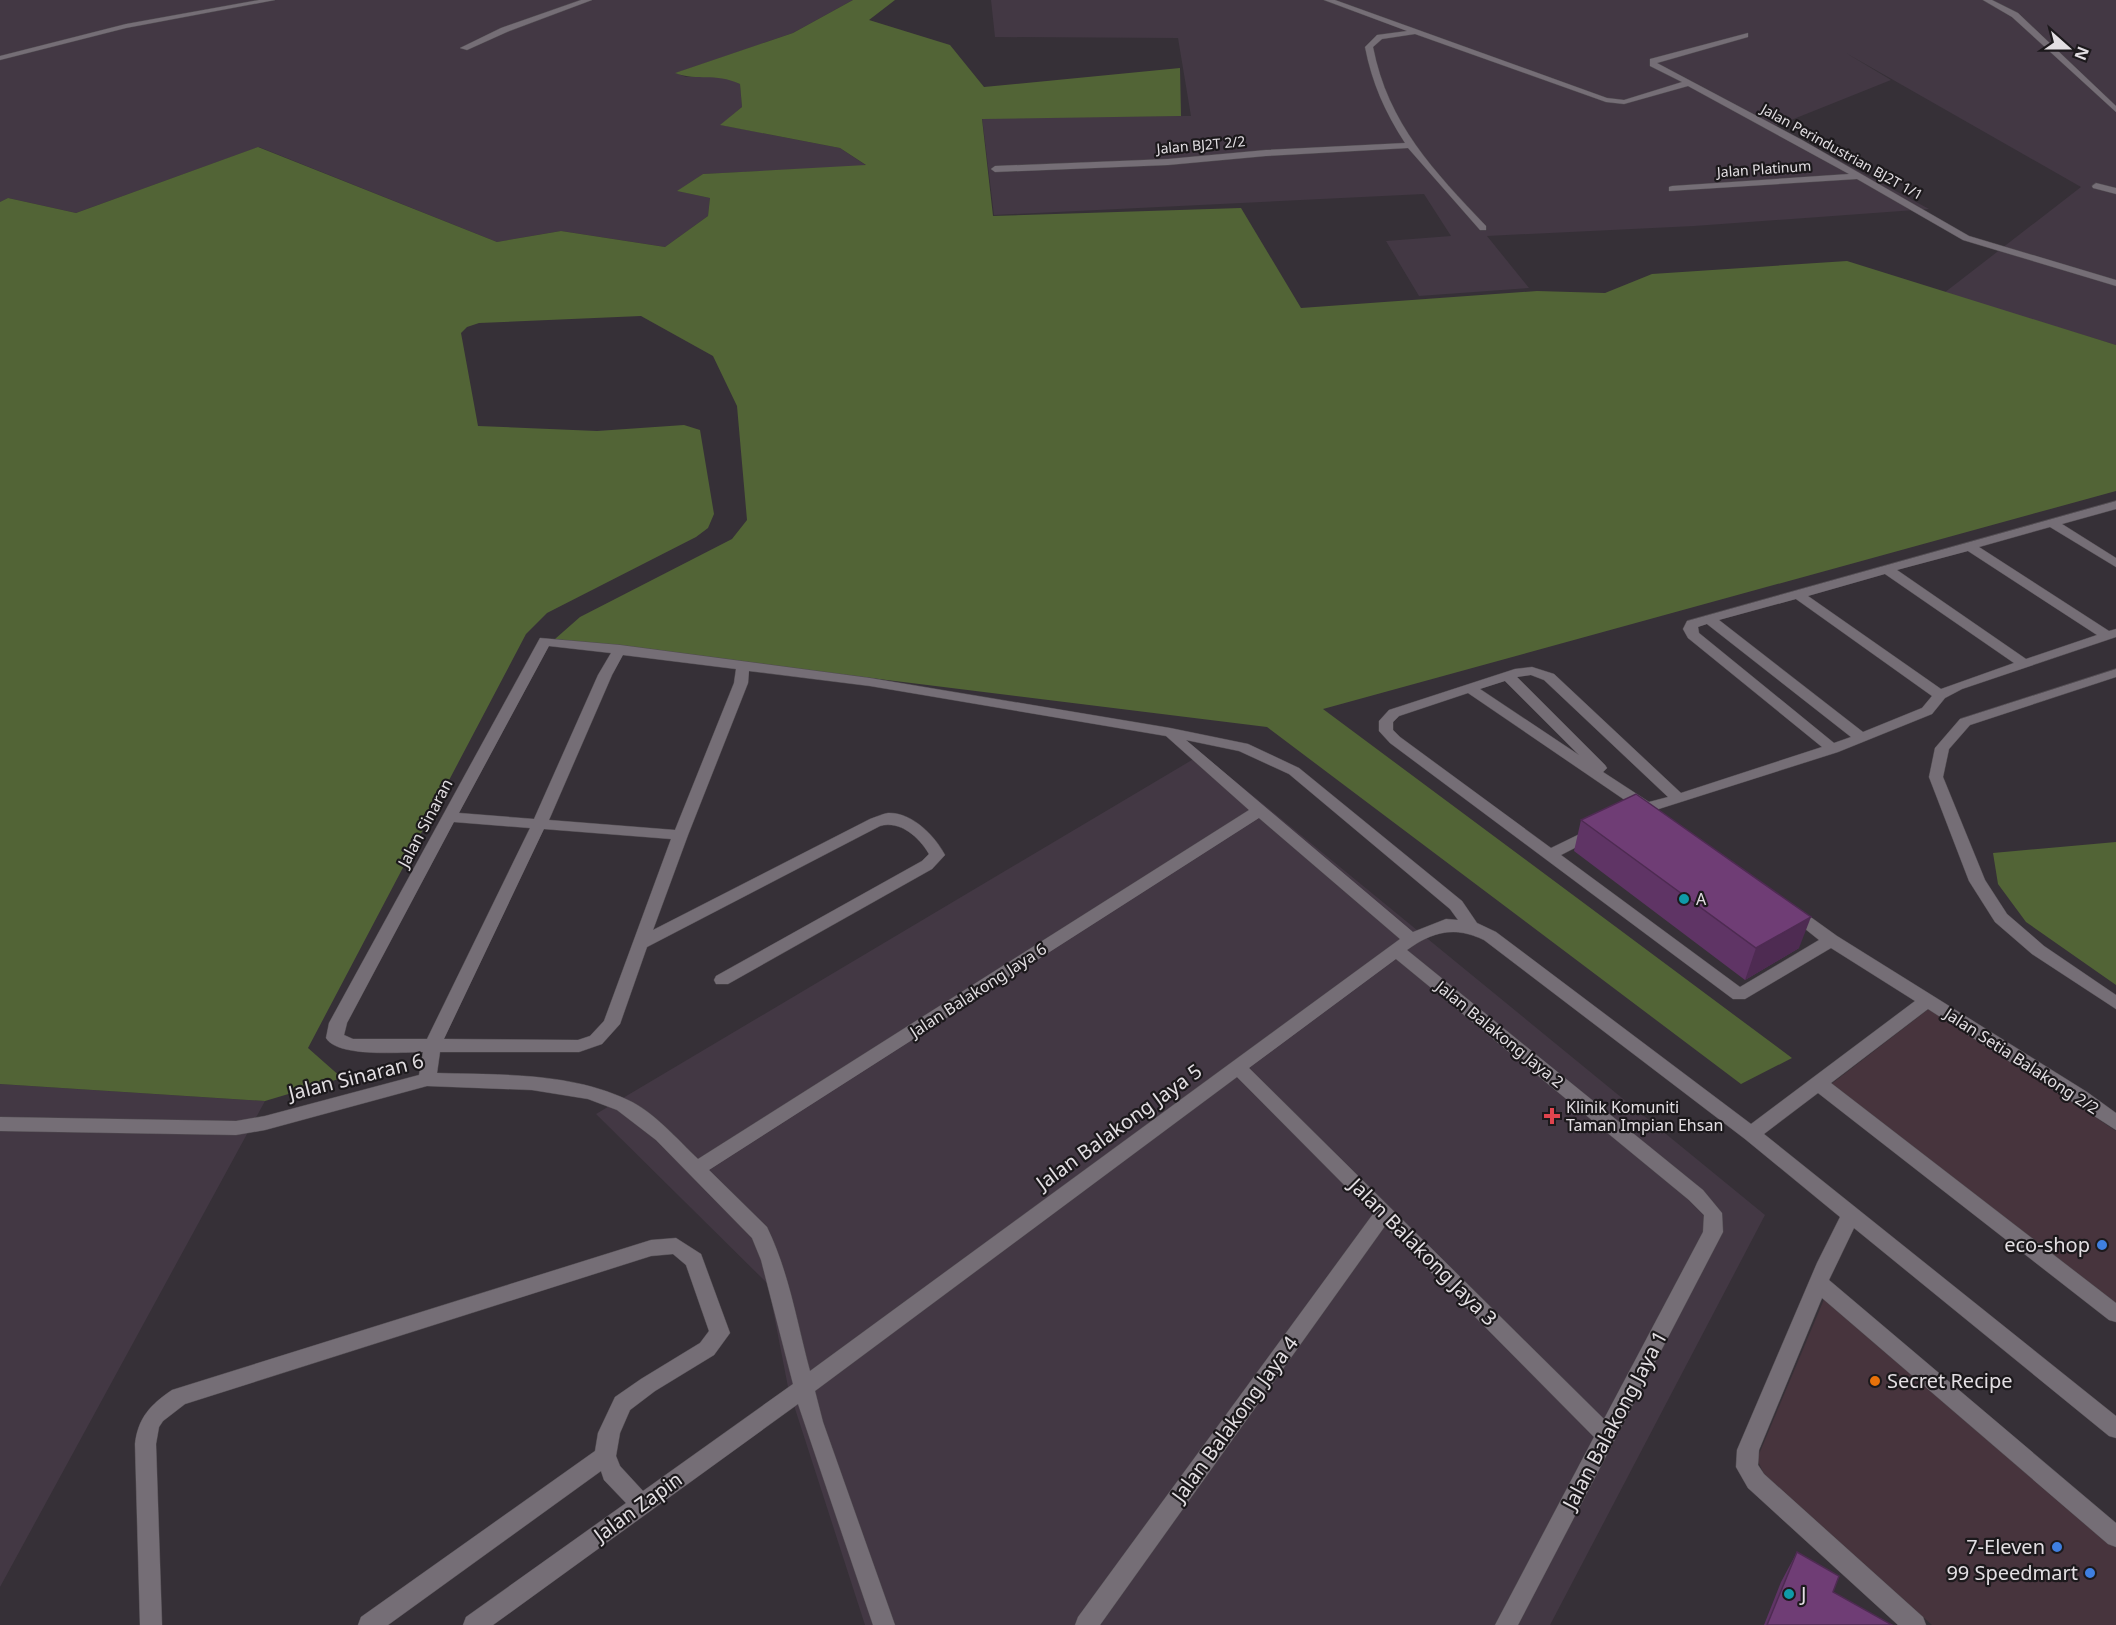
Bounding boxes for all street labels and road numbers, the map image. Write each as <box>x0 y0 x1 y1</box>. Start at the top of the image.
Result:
street label: Jalan Perindustrian BJ2T 1/1 <box>1756 98 1926 204</box>
street label: Jalan BJ2T 2/2 <box>1154 131 1246 158</box>
street label: Jalan Platinum <box>1714 156 1812 181</box>
street label: Jalan Sinaran <box>391 775 458 873</box>
street label: Jalan Balakong Jaya 6 <box>904 938 1051 1044</box>
street label: Jalan Balakong Jaya 2 <box>1430 974 1569 1093</box>
street label: Jalan Setia Balakong 2/2 <box>1939 1002 2104 1119</box>
street label: Jalan Sinaran 6 <box>284 1047 426 1107</box>
street label: Jalan Balakong Jaya 5 <box>1029 1057 1207 1197</box>
street label: Jalan Balakong Jaya 3 <box>1342 1170 1503 1331</box>
street label: Jalan Balakong Jaya 1 <box>1555 1326 1673 1516</box>
street label: Jalan Balakong Jaya 4 <box>1164 1330 1304 1509</box>
street label: Jalan Zapin <box>586 1465 687 1549</box>

